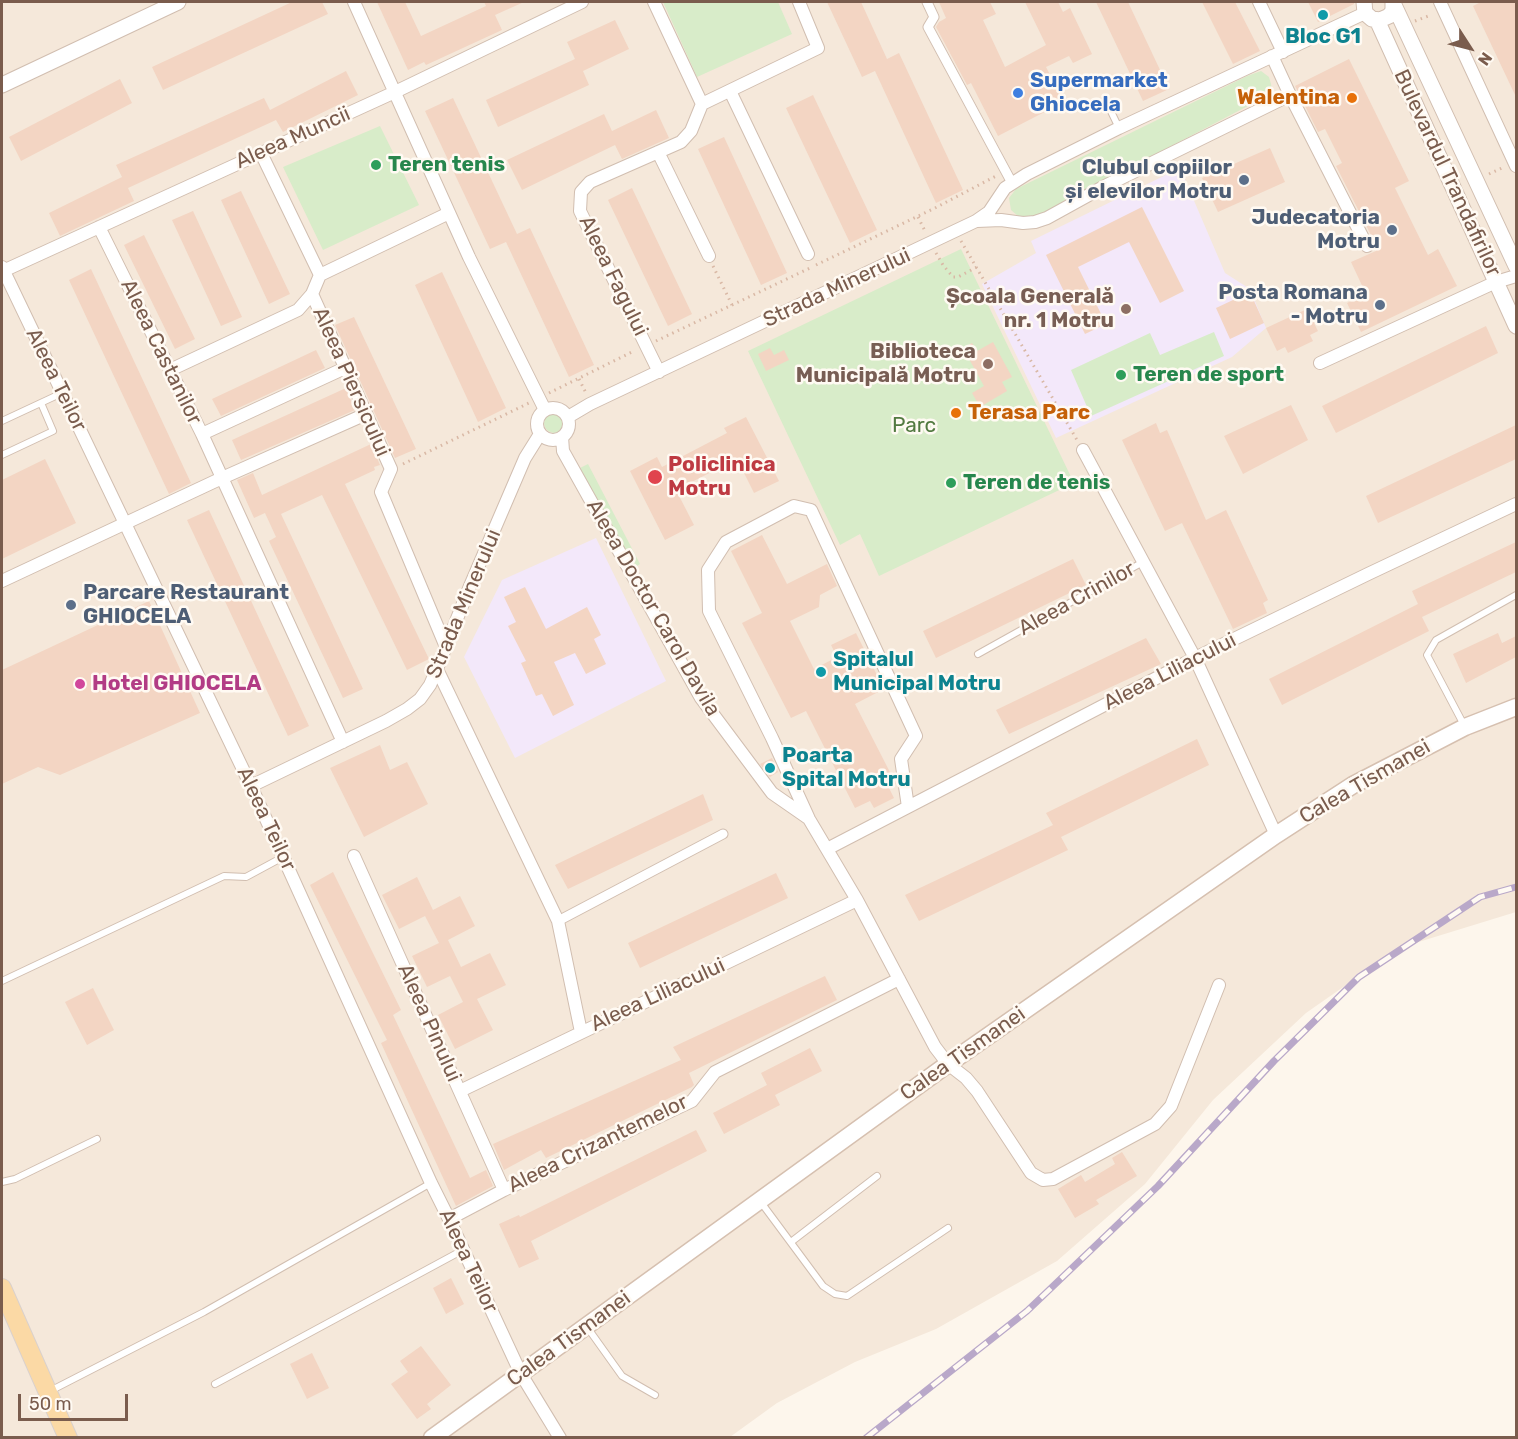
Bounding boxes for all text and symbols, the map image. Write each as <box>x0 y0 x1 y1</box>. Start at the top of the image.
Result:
marker: Bloc G1 <box>1316 8 1330 22</box>
north arrow <box>1440 18 1500 78</box>
place label: Bloc G1 <box>1285 24 1361 50</box>
text: N <box>1474 49 1496 69</box>
street label: Bulevardul Trandafirilor <box>1388 66 1506 280</box>
place label: Supermarket Ghiocela <box>1030 68 1168 118</box>
place label: Walentina <box>1237 85 1340 111</box>
marker: Supermarket Ghiocela <box>1011 86 1025 100</box>
marker: Walentina <box>1345 91 1359 105</box>
street label: Aleea Muncii <box>232 101 354 175</box>
place label: Teren tenis <box>388 152 505 178</box>
place label: Clubul copiilor și elevilor Motru <box>1065 155 1232 205</box>
marker: Teren tenis <box>369 158 383 172</box>
marker: Clubul copiilor și elevilor Motru <box>1237 173 1251 187</box>
place label: Judecatoria Motru <box>1252 205 1380 255</box>
street label: Aleea Fagului <box>573 212 653 340</box>
marker: Judecatoria Motru <box>1385 223 1399 237</box>
street label: Strada Minerului <box>759 243 915 333</box>
street label: Aleea Castanilor <box>115 275 207 429</box>
place label: Posta Romana - Motru <box>1218 280 1368 330</box>
place label: Școala Generală nr. 1 Motru <box>946 284 1114 334</box>
marker: Posta Romana - Motru <box>1373 298 1387 312</box>
marker: Școala Generală nr. 1 Motru <box>1119 302 1133 316</box>
street label: Aleea Piersicului <box>307 304 395 460</box>
street label: Aleea Teilor <box>20 324 92 436</box>
place label: Biblioteca Municipală Motru <box>796 339 976 389</box>
marker: Biblioteca Municipală Motru <box>981 357 995 371</box>
place label: Teren de sport <box>1133 362 1284 388</box>
marker: Teren de sport <box>1114 368 1128 382</box>
place label: Terasa Parc <box>968 400 1090 426</box>
marker: Terasa Parc <box>949 406 963 420</box>
park label: Parc <box>892 413 936 439</box>
place label: Policlinica Motru <box>668 452 776 502</box>
marker: Policlinica Motru <box>646 468 664 486</box>
place label: Teren de tenis <box>963 470 1110 496</box>
marker: Teren de tenis <box>944 476 958 490</box>
street label: Aleea Doctor Carol Davila <box>581 495 725 721</box>
street label: Strada Minerului <box>421 526 507 682</box>
street label: Aleea Crinilor <box>1014 557 1140 641</box>
place label: Parcare Restaurant GHIOCELA <box>83 580 289 630</box>
marker: Parcare Restaurant GHIOCELA <box>64 598 78 612</box>
street label: Aleea Liliacului <box>1100 628 1240 716</box>
place label: Spitalul Municipal Motru <box>833 647 1001 697</box>
marker: Spitalul Municipal Motru <box>814 665 828 679</box>
place label: Hotel GHIOCELA <box>92 671 261 697</box>
marker: Hotel GHIOCELA <box>73 677 87 691</box>
street label: Calea Tismanei <box>1295 734 1435 830</box>
place label: Poarta Spital Motru <box>782 743 911 793</box>
marker: Poarta Spital Motru <box>763 761 777 775</box>
street label: Aleea Teilor <box>231 763 301 875</box>
street label: Aleea Liliacului <box>587 953 729 1037</box>
street label: Aleea Pinului <box>392 960 466 1086</box>
street label: Calea Tismanei <box>896 1002 1030 1106</box>
street label: Aleea Crizantemelor <box>504 1090 692 1198</box>
street label: Aleea Teilor <box>433 1205 503 1317</box>
street label: Calea Tismanei <box>502 1286 636 1392</box>
scale bar <box>21 1382 130 1420</box>
text: 50 m <box>29 1393 72 1415</box>

